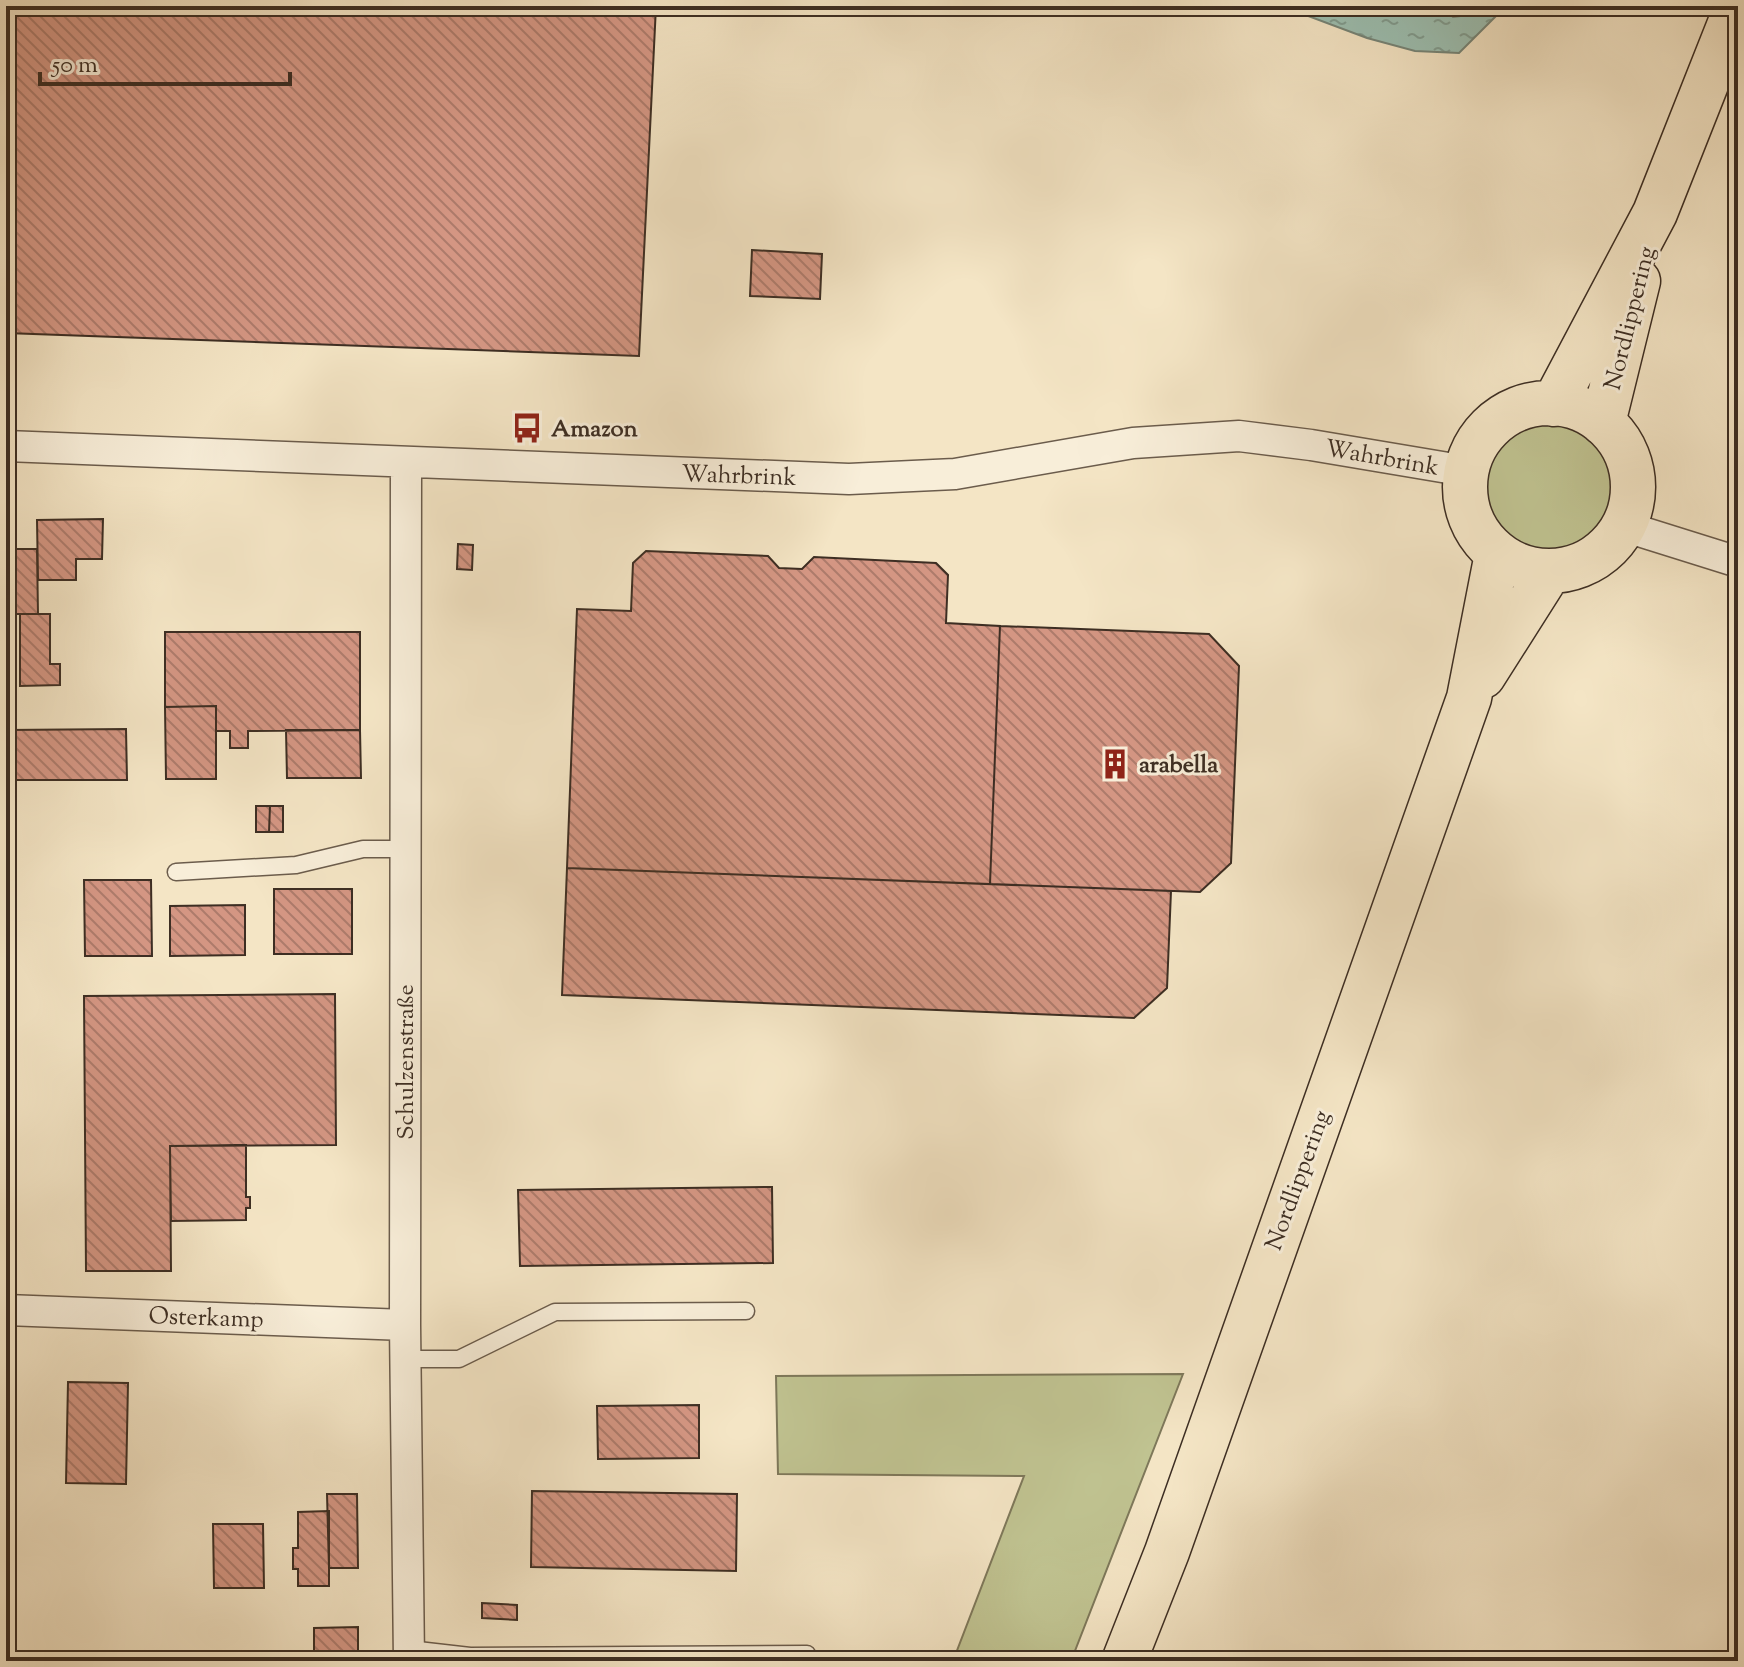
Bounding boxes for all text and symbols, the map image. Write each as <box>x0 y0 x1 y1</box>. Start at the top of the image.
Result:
scale bar <box>40 36 290 86</box>
text: 50 m <box>50 49 98 83</box>
street label: Nordlippering <box>1597 243 1665 394</box>
bus stop icon: Amazon <box>510 411 544 445</box>
place label: Amazon <box>551 413 639 447</box>
street label: Wahrbrink <box>1322 432 1441 486</box>
street label: Wahrbrink <box>681 458 797 496</box>
building icon: arabella <box>1098 747 1132 781</box>
place label: arabella <box>1139 749 1219 783</box>
street label: Schulzenstraße <box>390 984 424 1140</box>
street label: Nordlippering <box>1258 1106 1340 1256</box>
street label: Osterkamp <box>148 1300 264 1338</box>

